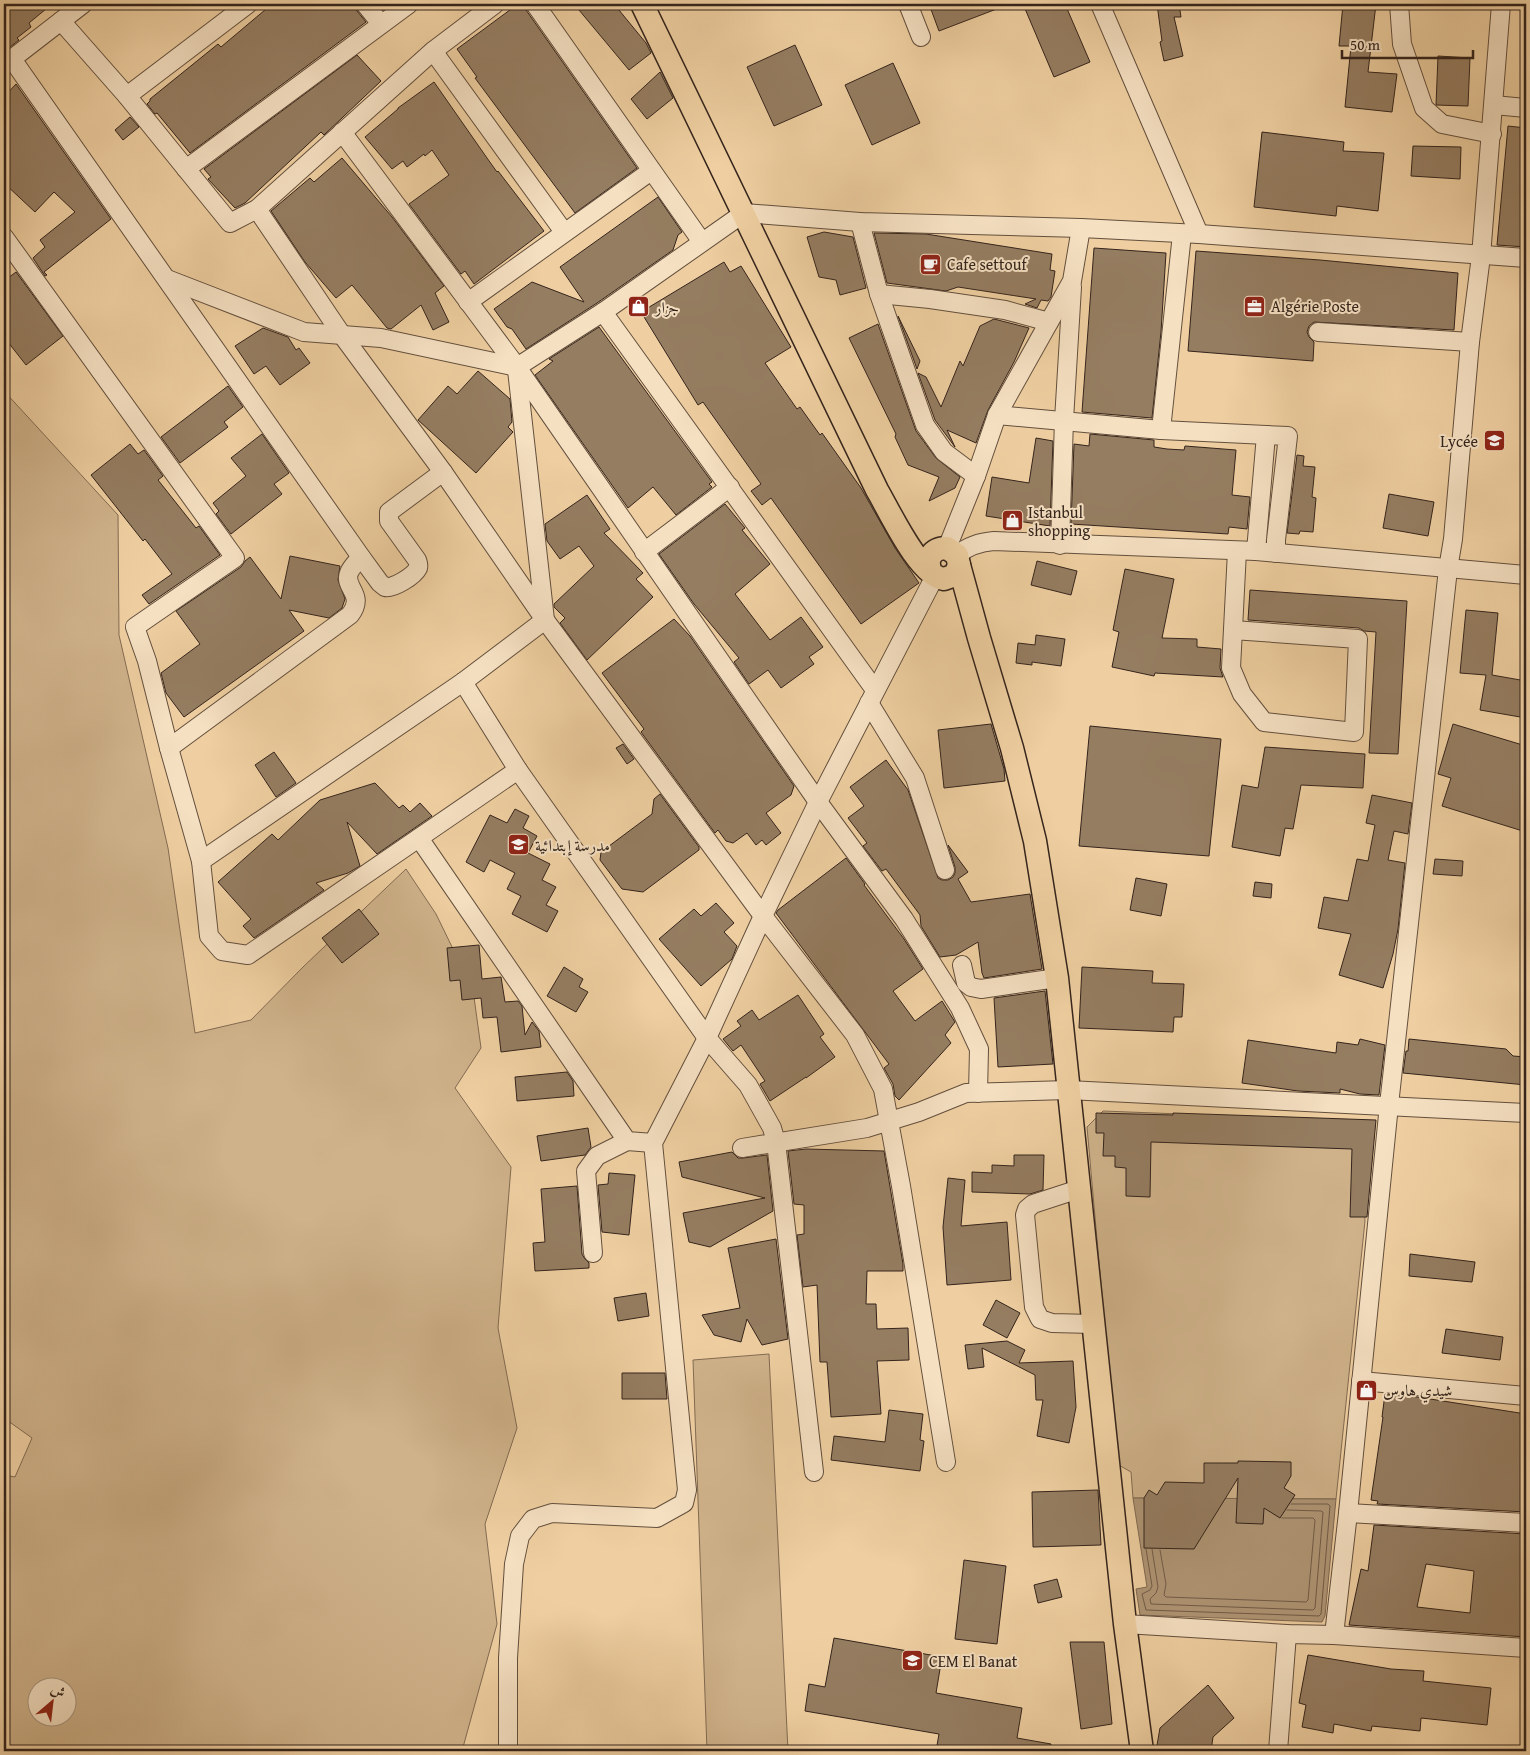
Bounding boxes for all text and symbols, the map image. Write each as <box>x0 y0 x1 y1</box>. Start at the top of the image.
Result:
scale bar <box>1342 28 1474 60</box>
text: 50 m <box>1350 34 1381 55</box>
cafe icon: Cafe settouf <box>919 252 943 276</box>
place label: Cafe settouf <box>947 252 1028 276</box>
office icon: Algérie Poste <box>1243 294 1267 318</box>
place label: Algérie Poste <box>1271 294 1359 318</box>
shop icon: جزار <box>627 295 651 319</box>
place label: جزار <box>653 295 679 319</box>
place label: Lycée <box>1440 429 1478 453</box>
school or university icon: Lycée <box>1482 429 1506 453</box>
place label: Istanbul shopping <box>1028 500 1090 542</box>
shop icon: Istanbul shopping <box>1000 509 1024 533</box>
school or university icon: مدرسة إبتدائية <box>507 833 531 857</box>
place label: مدرسة إبتدائية <box>535 833 610 857</box>
shop icon: شيدي هاوس <box>1355 1378 1379 1402</box>
place label: شيدي هاوس <box>1383 1378 1452 1403</box>
school or university icon: CEM El Banat <box>901 1649 925 1673</box>
place label: CEM El Banat <box>929 1649 1018 1673</box>
north arrow <box>28 1678 78 1728</box>
text: ش <box>47 1678 69 1703</box>

